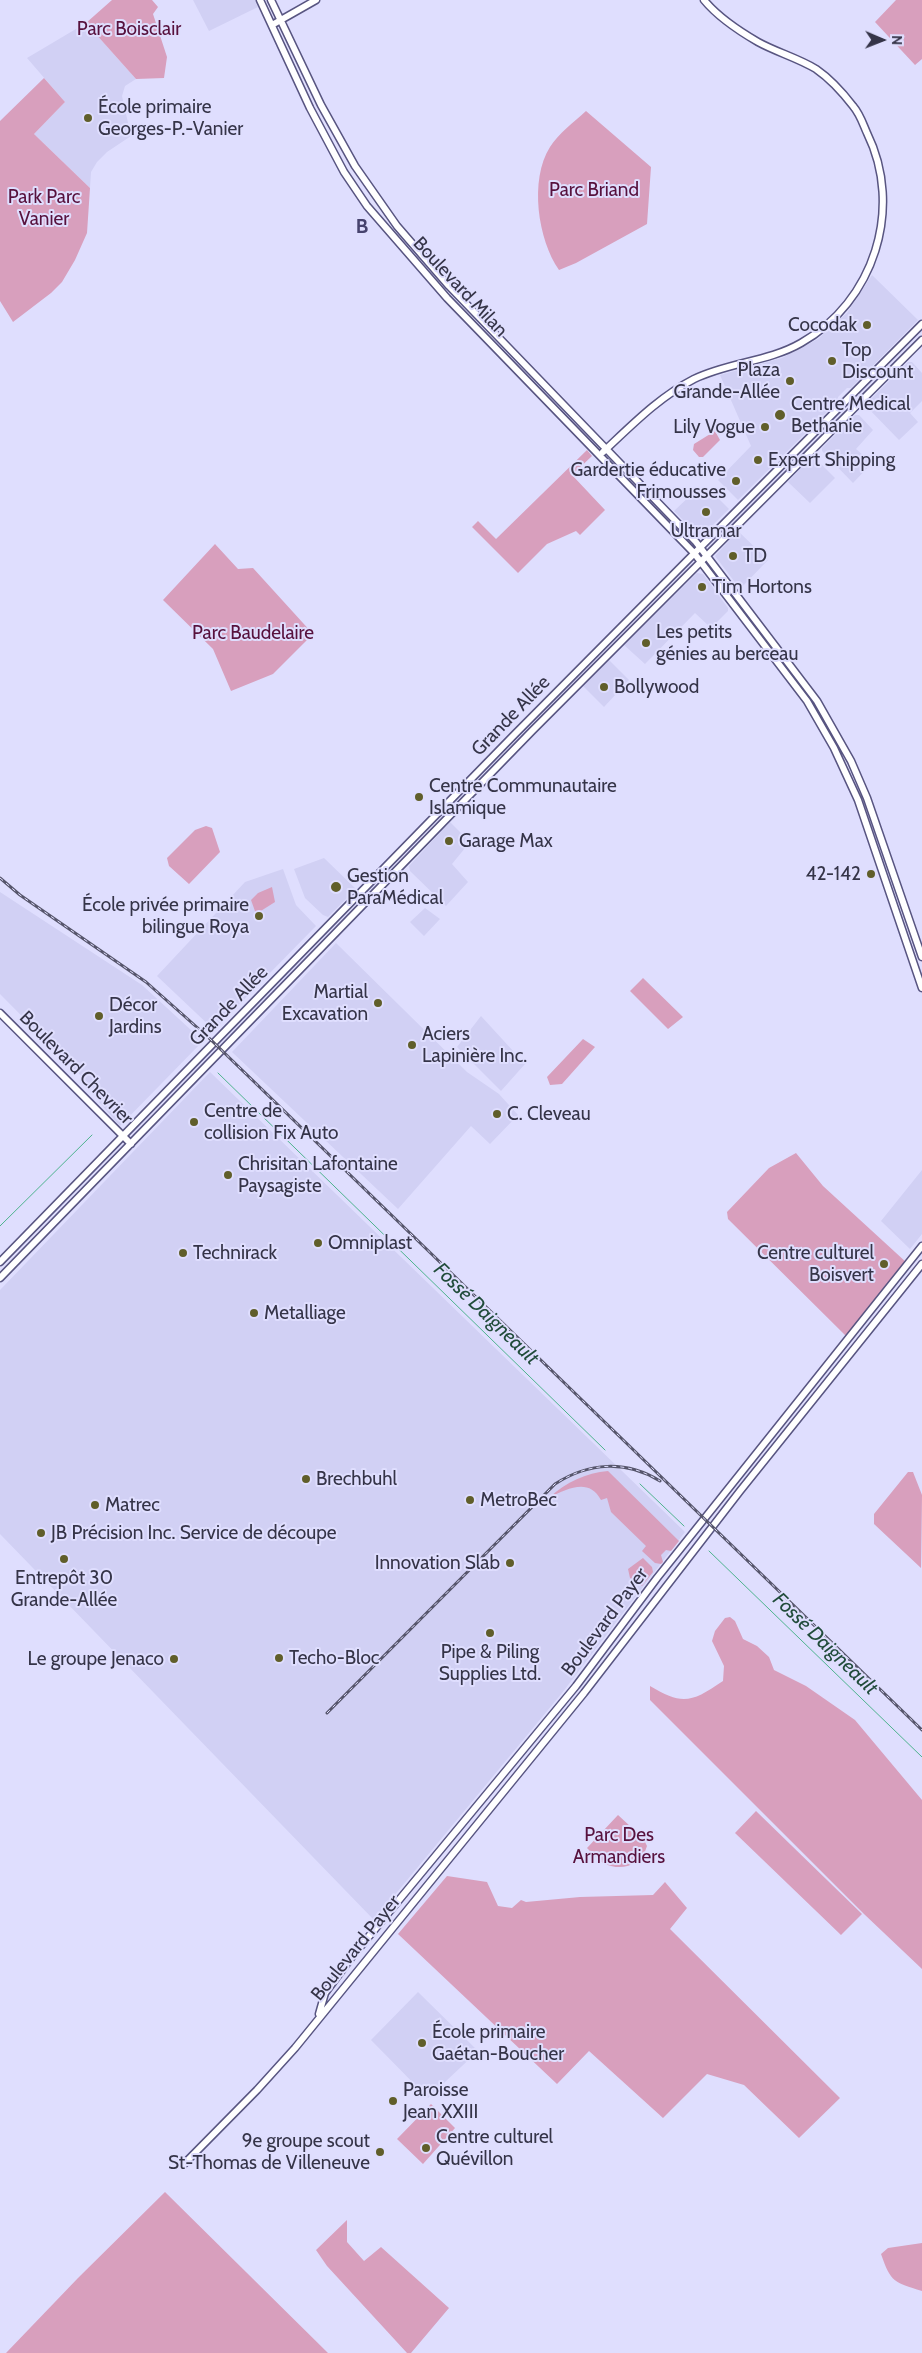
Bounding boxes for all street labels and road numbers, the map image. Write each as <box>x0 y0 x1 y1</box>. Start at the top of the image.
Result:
street label: Boulevard Milan <box>408 232 512 342</box>
street label: Grande Allée <box>467 671 555 761</box>
street label: Grande Allée <box>185 961 273 1051</box>
street label: Boulevard Chevrier <box>14 1006 138 1130</box>
street label: Boulevard Payer <box>557 1564 653 1680</box>
street label: Boulevard Payer <box>306 1891 406 2005</box>

